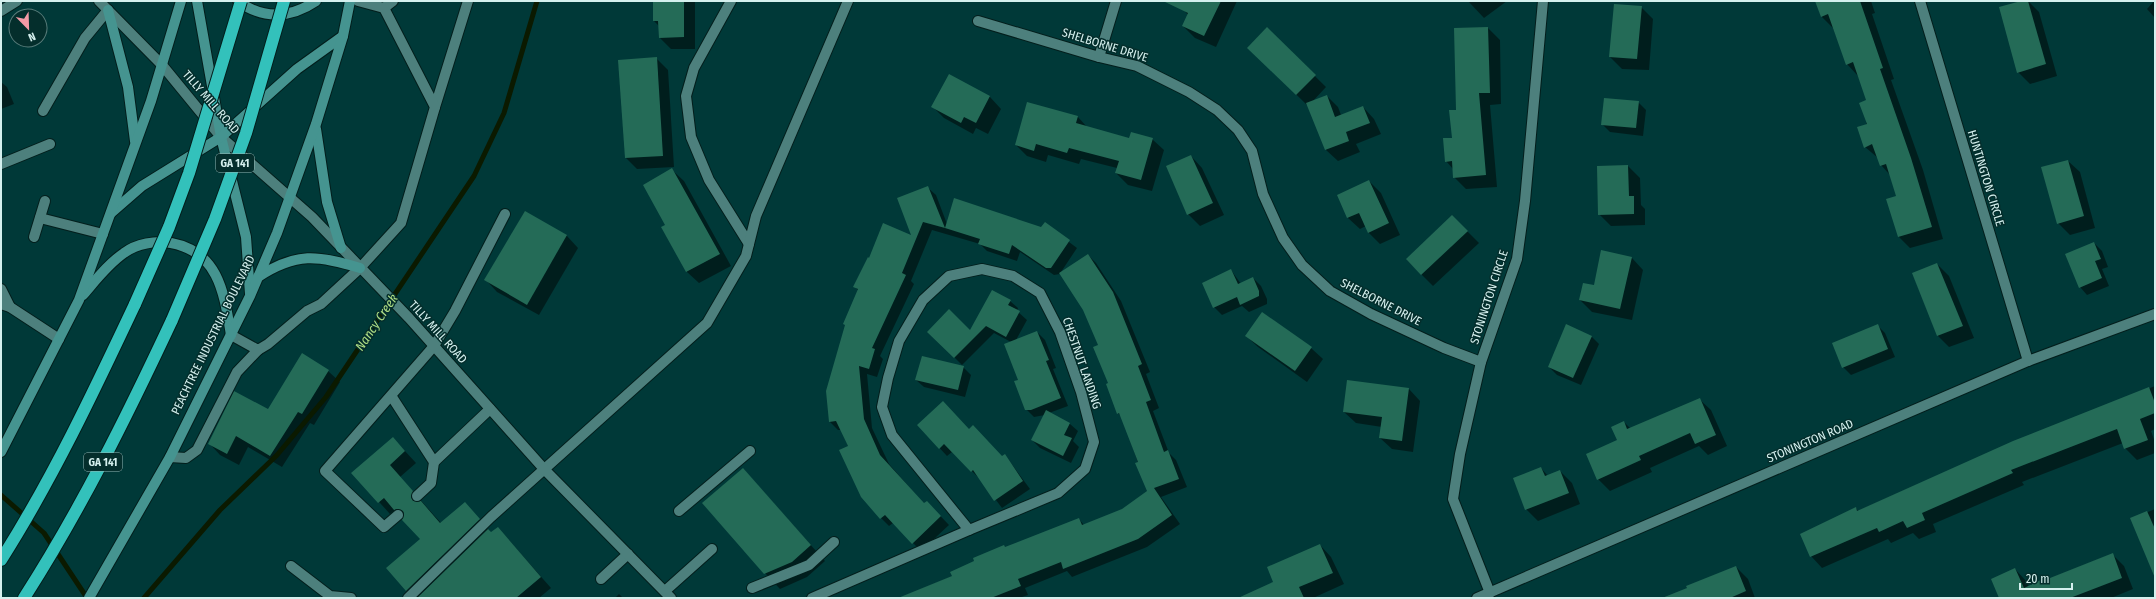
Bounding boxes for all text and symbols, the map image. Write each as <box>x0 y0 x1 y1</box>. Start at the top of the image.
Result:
north arrow <box>8 8 48 48</box>
street label: SHELBORNE DRIVE <box>1060 25 1150 65</box>
text: N <box>26 29 37 44</box>
street label: TILLY MILL ROAD <box>180 67 242 137</box>
street label: HUNTINGTON CIRCLE <box>1965 128 2007 228</box>
road number: GA 141 <box>216 154 254 172</box>
street label: STONINGTON CIRCLE <box>1467 248 1511 346</box>
street label: PEACHTREE INDUSTRIAL BOULEVARD <box>168 253 258 417</box>
street label: SHELBORNE DRIVE <box>1338 276 1424 329</box>
water label: Nancy Creek <box>352 291 401 353</box>
street label: TILLY MILL ROAD <box>406 298 470 366</box>
street label: CHESTNUT LANDING <box>1060 315 1104 411</box>
street label: STONINGTON ROAD <box>1765 416 1855 466</box>
road number: GA 141 <box>84 453 122 471</box>
scale bar <box>2020 565 2072 591</box>
text: 20 m <box>2026 572 2050 586</box>

